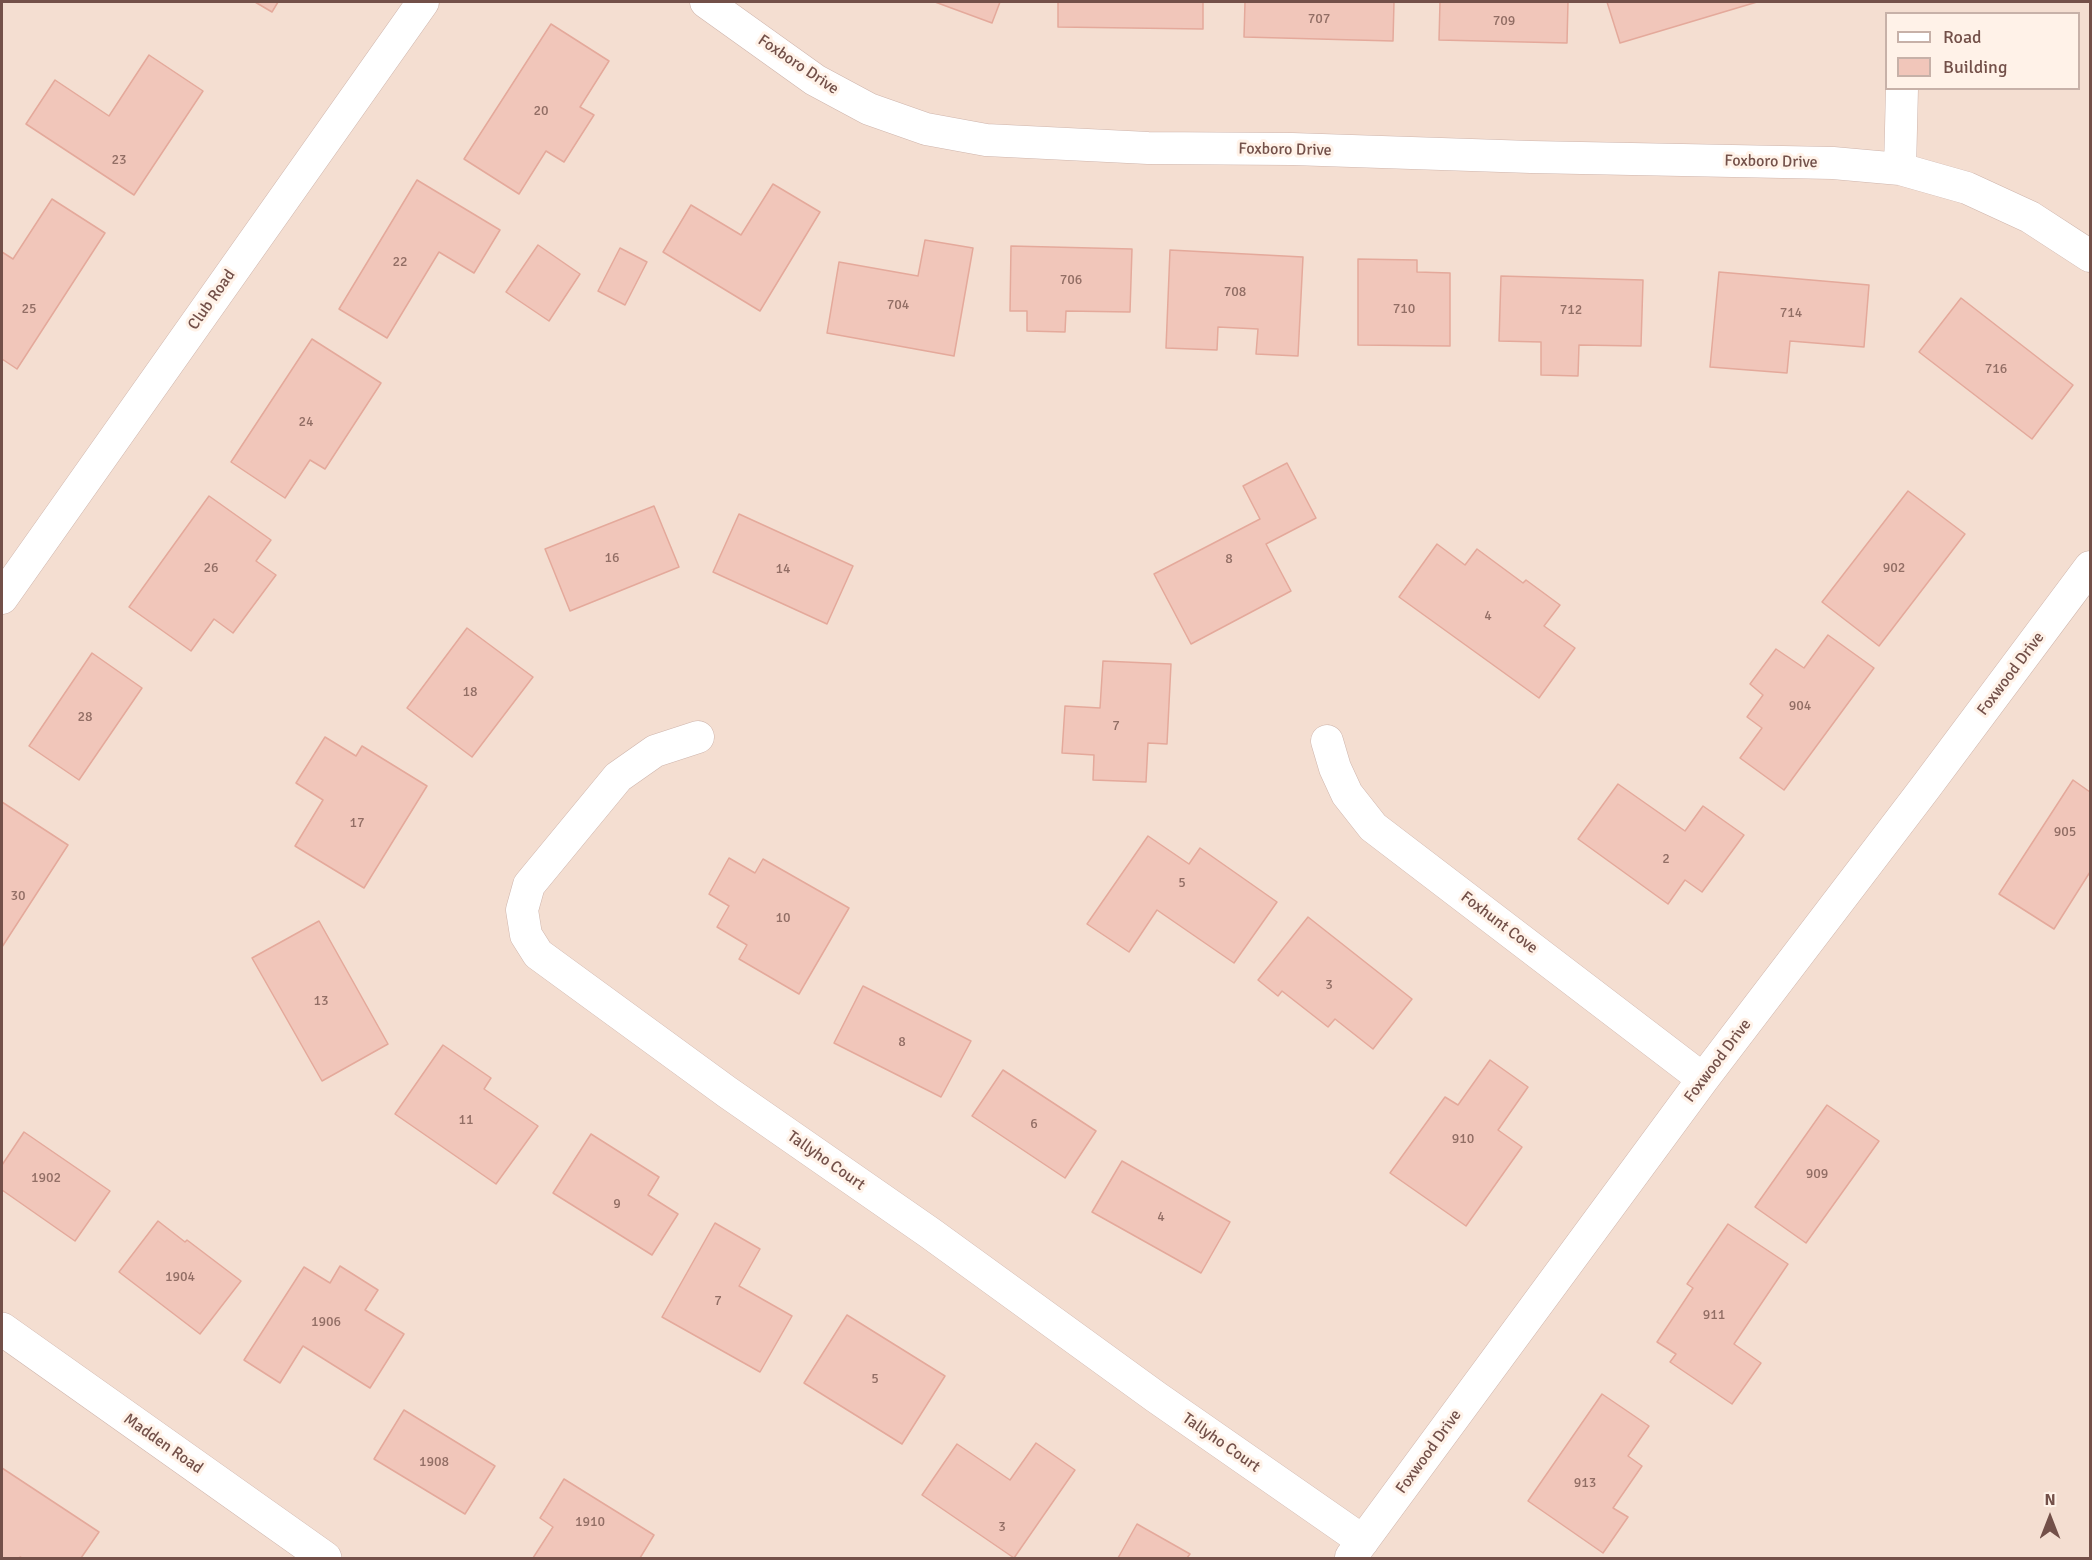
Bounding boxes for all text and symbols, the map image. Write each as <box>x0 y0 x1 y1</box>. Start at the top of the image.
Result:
house number: 707 <box>1308 11 1330 27</box>
legend <box>1885 12 2080 90</box>
house number: 709 <box>1493 13 1515 29</box>
text: Road <box>1943 26 1982 48</box>
street label: Foxboro Drive <box>754 31 842 99</box>
text: Building <box>1943 56 2007 78</box>
house number: 20 <box>533 103 549 119</box>
street label: Foxboro Drive <box>1238 140 1332 160</box>
house number: 23 <box>111 152 127 168</box>
street label: Foxboro Drive <box>1724 152 1818 172</box>
house number: 22 <box>392 254 408 270</box>
street label: Club Road <box>184 266 240 334</box>
house number: 706 <box>1060 272 1082 288</box>
house number: 708 <box>1224 284 1246 300</box>
house number: 704 <box>887 297 909 313</box>
house number: 25 <box>21 301 37 317</box>
house number: 710 <box>1393 301 1415 317</box>
house number: 712 <box>1560 302 1582 318</box>
house number: 714 <box>1780 305 1802 321</box>
house number: 716 <box>1985 361 2007 377</box>
house number: 24 <box>298 414 314 430</box>
house number: 16 <box>604 550 620 566</box>
house number: 8 <box>1225 551 1233 567</box>
house number: 26 <box>203 560 219 576</box>
house number: 902 <box>1883 560 1905 576</box>
house number: 14 <box>775 561 791 577</box>
house number: 4 <box>1484 608 1492 624</box>
street label: Foxwood Drive <box>1973 629 2049 719</box>
house number: 18 <box>462 684 478 700</box>
house number: 904 <box>1789 698 1811 714</box>
house number: 28 <box>77 709 93 725</box>
house number: 7 <box>1112 718 1120 734</box>
house number: 17 <box>349 815 365 831</box>
house number: 905 <box>2054 824 2076 840</box>
house number: 2 <box>1662 851 1670 867</box>
house number: 5 <box>1178 875 1186 891</box>
house number: 30 <box>10 888 26 904</box>
street label: Foxhunt Cove <box>1457 888 1541 958</box>
house number: 10 <box>775 910 791 926</box>
house number: 3 <box>1325 977 1333 993</box>
house number: 13 <box>313 993 329 1009</box>
street label: Foxwood Drive <box>1680 1016 1756 1106</box>
house number: 8 <box>898 1034 906 1050</box>
house number: 11 <box>458 1112 474 1128</box>
house number: 6 <box>1030 1116 1038 1132</box>
street label: Tallyho Court <box>784 1127 868 1195</box>
house number: 910 <box>1452 1131 1474 1147</box>
house number: 909 <box>1806 1166 1828 1182</box>
house number: 1902 <box>31 1170 61 1186</box>
house number: 9 <box>613 1196 621 1212</box>
house number: 4 <box>1157 1209 1165 1225</box>
house number: 1904 <box>165 1269 195 1285</box>
house number: 7 <box>714 1293 722 1309</box>
house number: 911 <box>1703 1307 1725 1323</box>
house number: 1906 <box>311 1314 341 1330</box>
house number: 5 <box>871 1371 879 1387</box>
street label: Foxwood Drive <box>1392 1406 1466 1498</box>
street label: Tallyho Court <box>1179 1409 1263 1477</box>
street label: Madden Road <box>120 1410 206 1478</box>
house number: 1908 <box>419 1454 449 1470</box>
house number: 913 <box>1574 1475 1596 1491</box>
north arrow <box>2020 1488 2080 1548</box>
text: N <box>2044 1490 2056 1510</box>
house number: 1910 <box>575 1514 605 1530</box>
house number: 3 <box>998 1519 1006 1535</box>

